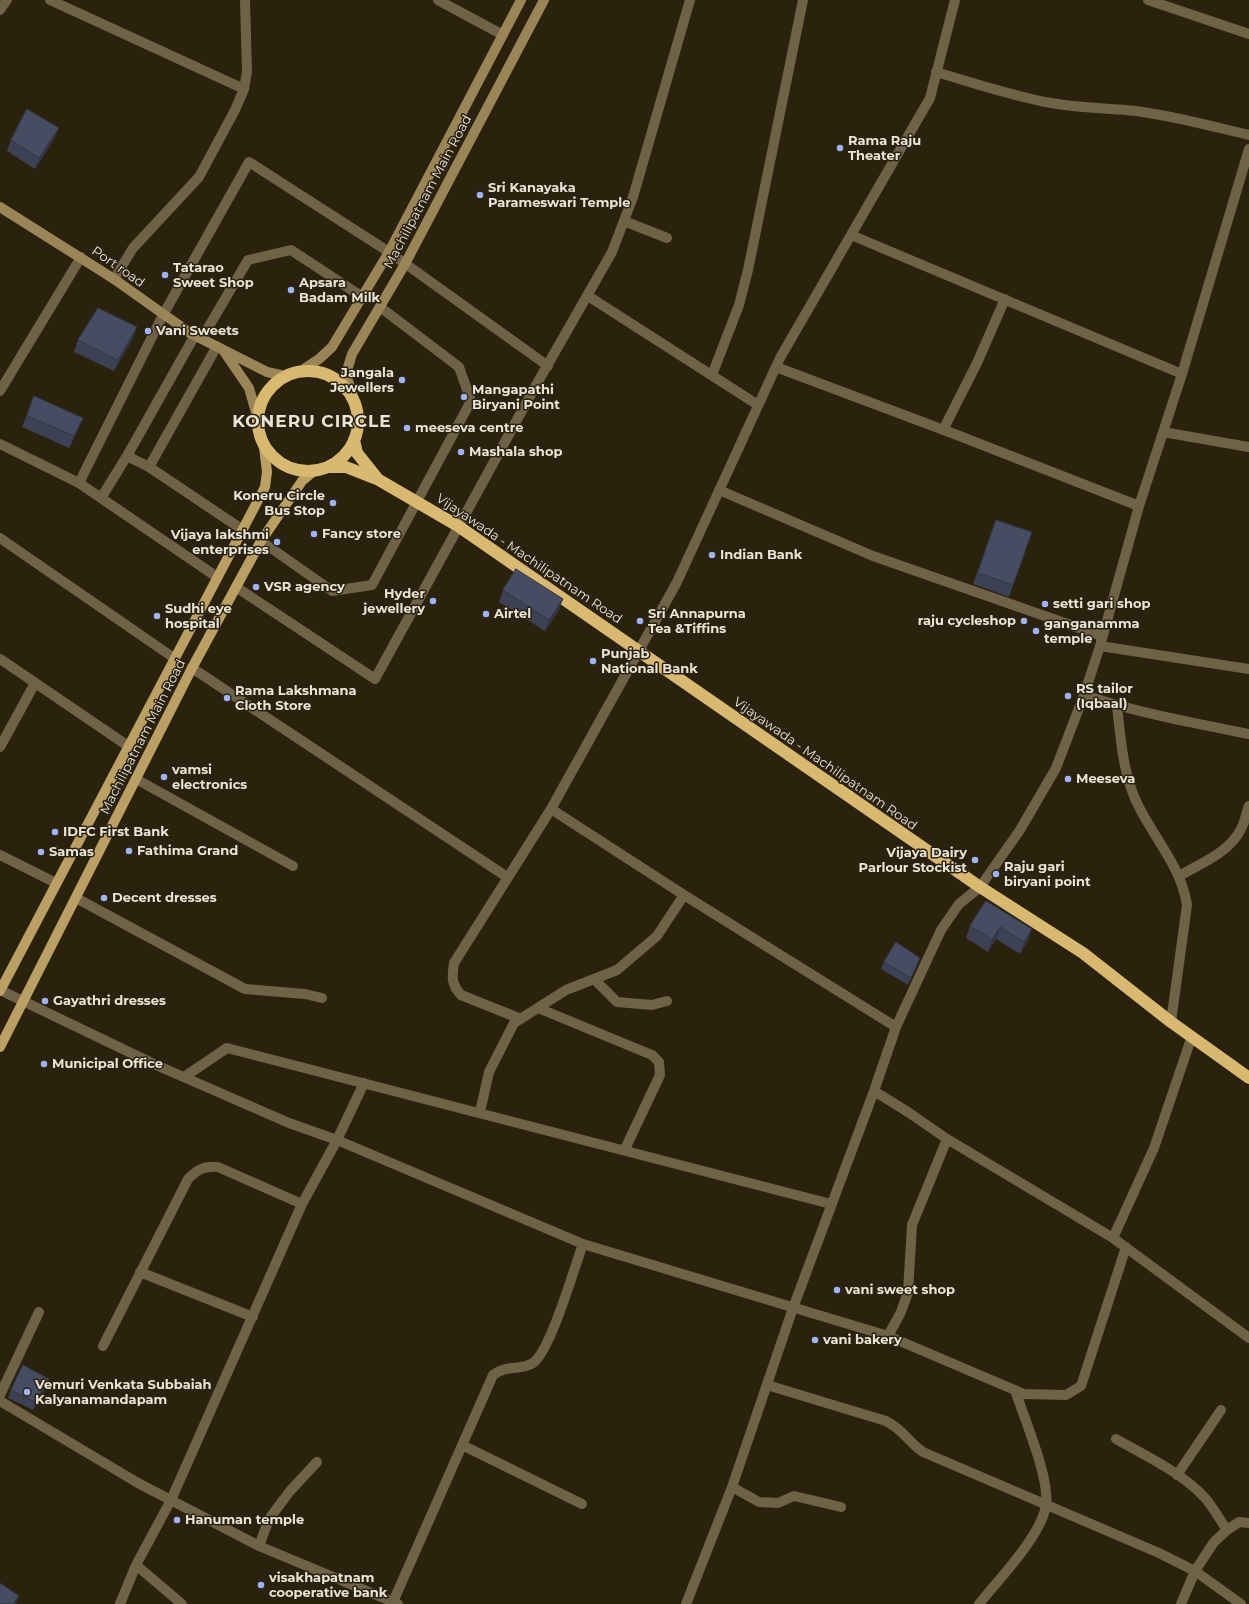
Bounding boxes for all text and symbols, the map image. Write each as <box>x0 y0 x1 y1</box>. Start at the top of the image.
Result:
street label: Machilipatnam Main Road <box>381 113 475 271</box>
place label: Rama Raju Theater <box>848 133 921 164</box>
marker: Rama Raju Theater <box>835 143 845 153</box>
place label: Sri Kanayaka Parameswari Temple <box>488 180 630 211</box>
marker: Sri Kanayaka Parameswari Temple <box>475 190 485 200</box>
street label: Port road <box>89 243 147 291</box>
place label: Tatarao Sweet Shop <box>173 260 254 291</box>
marker: Tatarao Sweet Shop <box>160 270 170 280</box>
place label: Apsara Badam Milk <box>299 275 380 306</box>
marker: Apsara Badam Milk <box>286 285 296 295</box>
place label: Vani Sweets <box>156 323 239 339</box>
marker: Vani Sweets <box>143 326 153 336</box>
place label: Jangala Jewellers <box>330 365 394 396</box>
marker: Jangala Jewellers <box>397 375 407 385</box>
place label: Mangapathi Biryani Point <box>472 382 560 413</box>
marker: Mangapathi Biryani Point <box>459 392 469 402</box>
district label: KONERU CIRCLE <box>232 412 392 432</box>
place label: meeseva centre <box>415 420 523 436</box>
marker: meeseva centre <box>402 423 412 433</box>
place label: Mashala shop <box>469 444 562 460</box>
marker: Mashala shop <box>456 447 466 457</box>
place label: Koneru Circle Bus Stop <box>233 488 325 519</box>
street label: Vijayawada - Machilipatnam Road <box>433 491 625 627</box>
marker: Koneru Circle Bus Stop <box>328 498 338 508</box>
place label: Fancy store <box>322 526 401 542</box>
place label: Vijaya lakshmi enterprises <box>171 527 269 558</box>
marker: Fancy store <box>309 529 319 539</box>
marker: Vijaya lakshmi enterprises <box>272 537 282 547</box>
place label: Indian Bank <box>720 547 802 563</box>
marker: Indian Bank <box>707 550 717 560</box>
place label: VSR agency <box>264 579 345 595</box>
marker: VSR agency <box>251 582 261 592</box>
place label: Hyder jewellery <box>363 586 425 617</box>
marker: Hyder jewellery <box>428 596 438 606</box>
place label: setti gari shop <box>1053 596 1151 612</box>
marker: setti gari shop <box>1040 599 1050 609</box>
place label: Sudhi eye hospital <box>165 601 232 632</box>
place label: Airtel <box>494 606 531 622</box>
place label: Sri Annapurna Tea &Tiffins <box>648 606 746 637</box>
marker: Airtel <box>481 609 491 619</box>
marker: Sudhi eye hospital <box>152 611 162 621</box>
place label: raju cycleshop <box>918 613 1016 629</box>
marker: Sri Annapurna Tea &Tiffins <box>635 616 645 626</box>
marker: raju cycleshop <box>1019 616 1029 626</box>
place label: ganganamma temple <box>1044 616 1140 647</box>
marker: ganganamma temple <box>1031 626 1041 636</box>
place label: Punjab National Bank <box>601 646 698 677</box>
marker: Punjab National Bank <box>588 656 598 666</box>
street label: Machilipatnam Main Road <box>97 657 189 817</box>
place label: RS tailor (Iqbaal) <box>1076 681 1133 712</box>
place label: Rama Lakshmana Cloth Store <box>235 683 357 714</box>
marker: RS tailor (Iqbaal) <box>1063 691 1073 701</box>
marker: Rama Lakshmana Cloth Store <box>222 693 232 703</box>
street label: Vijayawada - Machilipatnam Road <box>730 694 920 834</box>
place label: vamsi electronics <box>172 762 247 793</box>
place label: Meeseva <box>1076 771 1135 787</box>
marker: vamsi electronics <box>159 772 169 782</box>
marker: Meeseva <box>1063 774 1073 784</box>
place label: IDFC First Bank <box>63 824 169 840</box>
marker: IDFC First Bank <box>50 827 60 837</box>
place label: Fathima Grand <box>137 843 238 859</box>
place label: Samas <box>49 844 94 860</box>
place label: Vijaya Dairy Parlour Stockist <box>859 845 967 876</box>
marker: Fathima Grand <box>124 846 134 856</box>
marker: Samas <box>36 847 46 857</box>
marker: Vijaya Dairy Parlour Stockist <box>970 855 980 865</box>
place label: Raju gari biryani point <box>1004 859 1091 890</box>
marker: Raju gari biryani point <box>991 869 1001 879</box>
place label: Decent dresses <box>112 890 217 906</box>
marker: Decent dresses <box>99 893 109 903</box>
place label: Gayathri dresses <box>53 993 166 1009</box>
marker: Gayathri dresses <box>40 996 50 1006</box>
place label: Municipal Office <box>52 1056 163 1072</box>
marker: Municipal Office <box>39 1059 49 1069</box>
place label: vani sweet shop <box>845 1282 955 1298</box>
marker: vani sweet shop <box>832 1285 842 1295</box>
place label: vani bakery <box>823 1332 902 1348</box>
marker: vani bakery <box>810 1335 820 1345</box>
place label: Vemuri Venkata Subbaiah Kalyanamandapam <box>35 1377 212 1408</box>
marker: Vemuri Venkata Subbaiah Kalyanamandapam <box>22 1387 32 1397</box>
place label: Hanuman temple <box>185 1512 304 1528</box>
marker: Hanuman temple <box>172 1515 182 1525</box>
place label: visakhapatnam cooperative bank <box>269 1570 387 1601</box>
marker: visakhapatnam cooperative bank <box>256 1580 266 1590</box>

